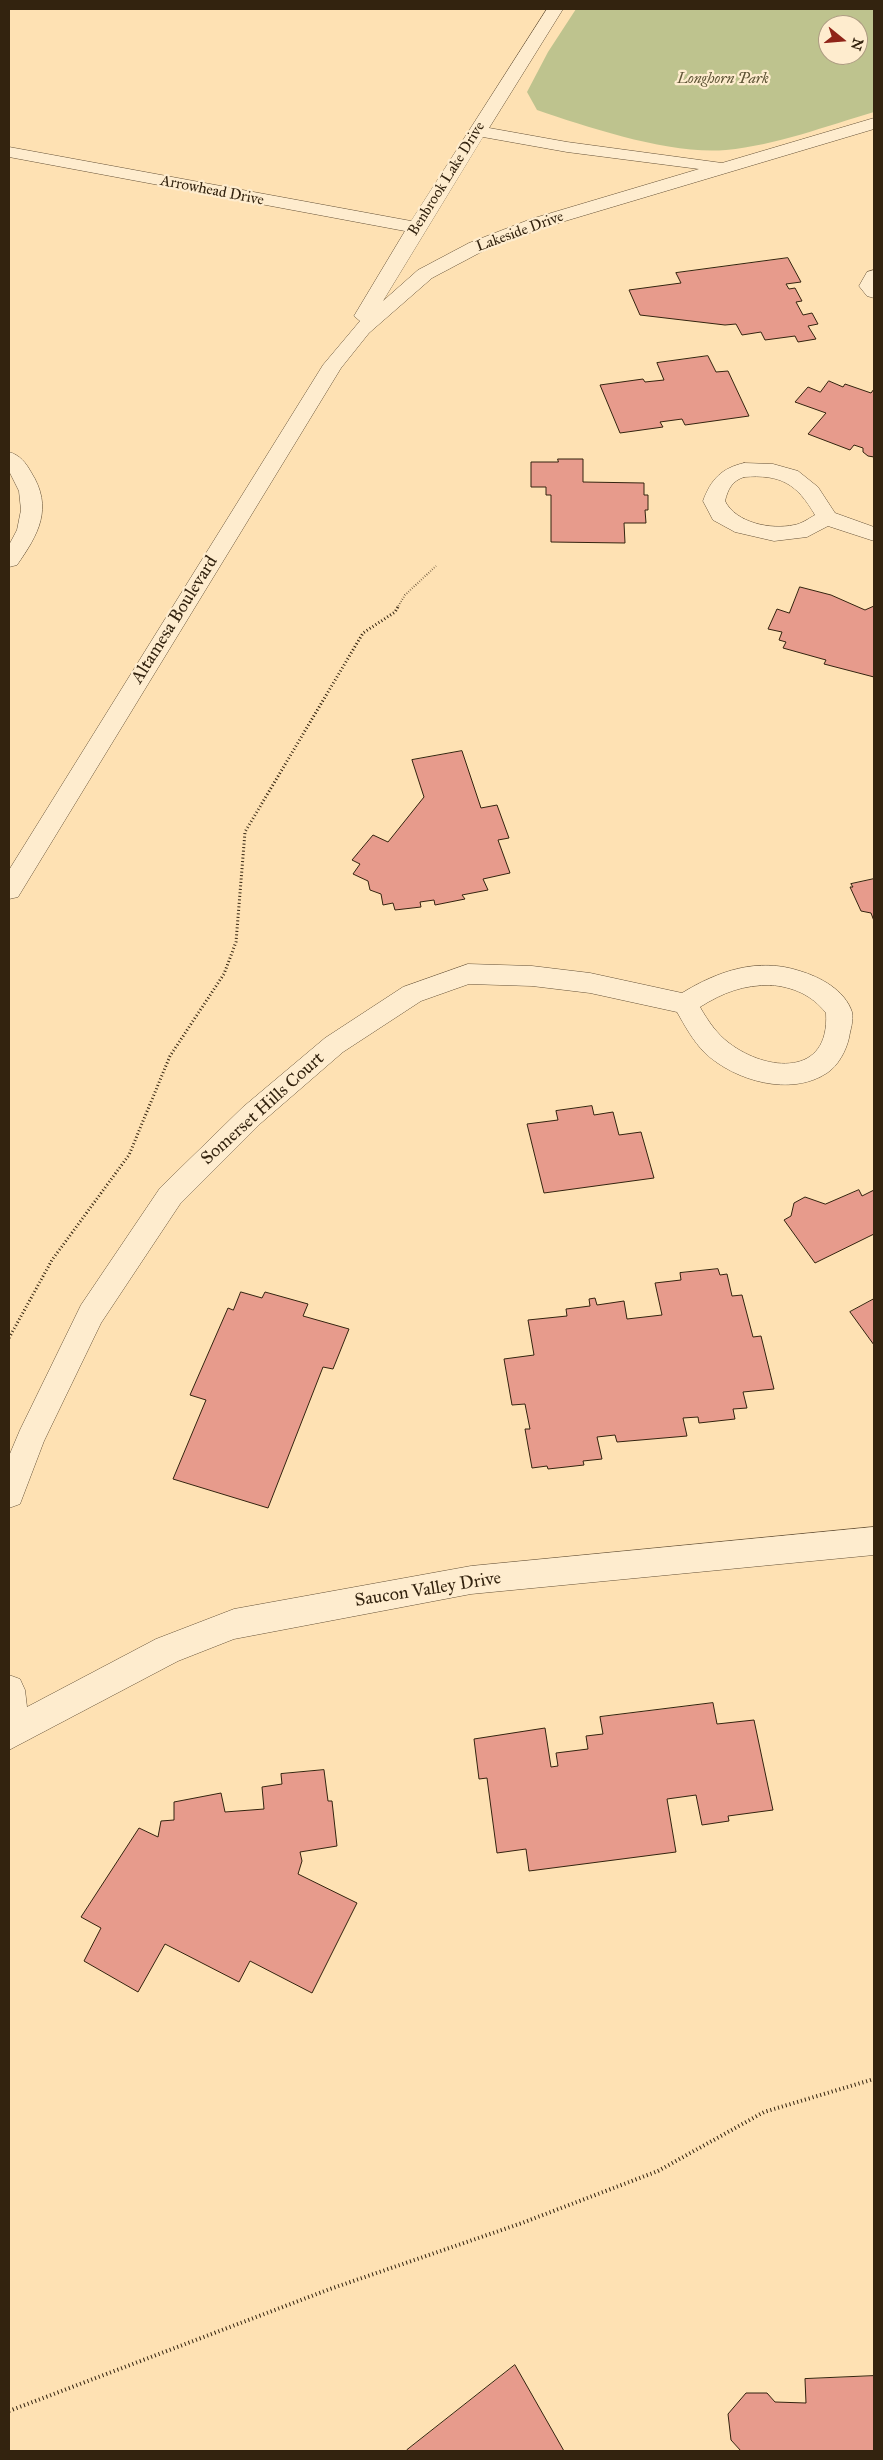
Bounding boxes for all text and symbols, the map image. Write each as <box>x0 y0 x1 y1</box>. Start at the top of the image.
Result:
north arrow <box>818 15 868 65</box>
text: N <box>847 36 867 52</box>
park label: Longhorn Park <box>677 70 769 88</box>
street label: Benbrook Lake Drive <box>405 119 489 239</box>
street label: Arrowhead Drive <box>159 172 265 210</box>
street label: Lakeside Drive <box>474 208 566 256</box>
street label: Altamesa Boulevard <box>127 552 223 688</box>
street label: Somerset Hills Court <box>197 1048 329 1170</box>
street label: Saucon Valley Drive <box>353 1568 503 1612</box>

